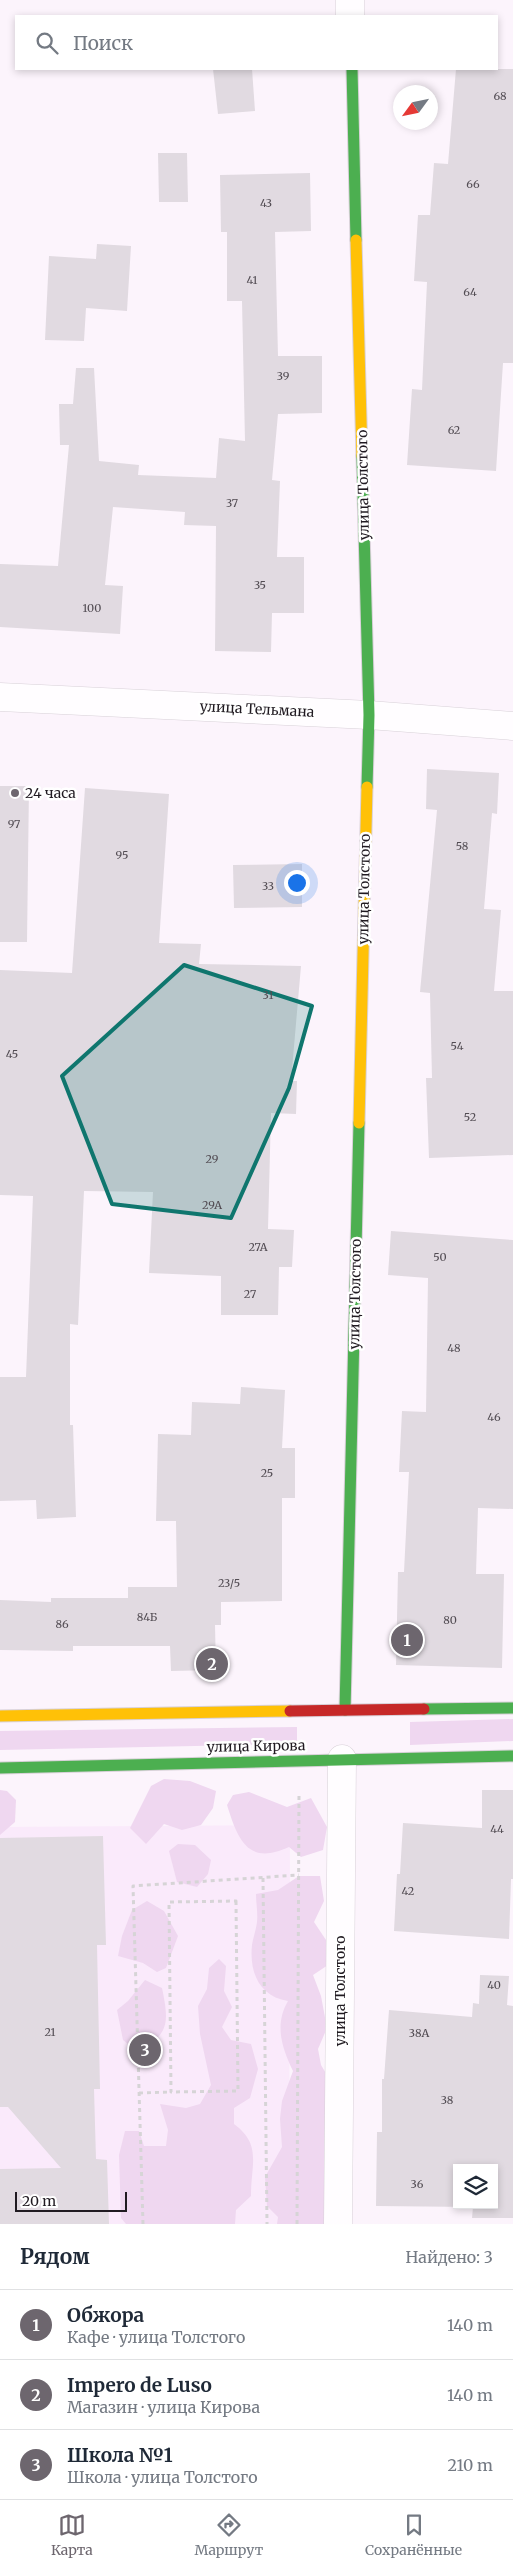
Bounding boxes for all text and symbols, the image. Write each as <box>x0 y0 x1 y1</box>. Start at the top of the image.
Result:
search box <box>15 15 498 70</box>
icon: search <box>33 29 61 57</box>
text: Поиск <box>73 31 133 55</box>
north arrow <box>393 85 438 130</box>
house number: 68 <box>493 89 507 103</box>
house number: 66 <box>466 177 480 191</box>
house number: 43 <box>260 196 272 210</box>
house number: 41 <box>247 273 257 287</box>
house number: 64 <box>463 285 477 299</box>
house number: 39 <box>277 369 290 383</box>
house number: 62 <box>448 423 460 437</box>
street label: улица Толстого <box>353 429 373 541</box>
house number: 37 <box>226 496 238 510</box>
house number: 35 <box>254 578 266 592</box>
house number: 100 <box>83 601 101 615</box>
street label: улица Тельмана <box>199 697 315 721</box>
place label: 24 часа <box>25 784 76 802</box>
marker: 24 часа <box>9 787 21 799</box>
house number: 97 <box>8 817 20 831</box>
street label: улица Толстого <box>354 833 374 945</box>
house number: 58 <box>456 839 469 853</box>
house number: 95 <box>116 848 128 862</box>
your location <box>284 870 310 896</box>
house number: 33 <box>262 879 274 893</box>
house number: 31 <box>263 988 273 1002</box>
house number: 54 <box>451 1039 464 1053</box>
house number: 45 <box>6 1047 18 1061</box>
house number: 52 <box>464 1110 476 1124</box>
house number: 29 <box>206 1152 219 1166</box>
house number: 29А <box>202 1198 222 1212</box>
street label: улица Толстого <box>345 1238 365 1350</box>
house number: 27А <box>248 1240 268 1254</box>
house number: 50 <box>433 1250 447 1264</box>
house number: 27 <box>244 1287 256 1301</box>
house number: 48 <box>447 1341 461 1355</box>
house number: 46 <box>487 1410 501 1424</box>
house number: 25 <box>261 1466 273 1480</box>
house number: 23/5 <box>218 1576 240 1590</box>
house number: 84Б <box>137 1610 158 1624</box>
house number: 80 <box>443 1613 457 1627</box>
house number: 86 <box>55 1617 69 1631</box>
pin: 1 <box>391 1621 423 1659</box>
pin: 2 <box>196 1645 228 1683</box>
street label: улица Кирова <box>206 1736 306 1756</box>
house number: 44 <box>490 1822 504 1836</box>
house number: 42 <box>402 1884 414 1898</box>
street label: улица Толстого <box>331 1936 349 2046</box>
house number: 40 <box>487 1978 501 1992</box>
house number: 21 <box>44 2025 56 2039</box>
house number: 38А <box>409 2026 429 2040</box>
pin: 3 <box>129 2031 161 2069</box>
house number: 38 <box>441 2093 454 2107</box>
map controls <box>453 2164 498 2209</box>
button: layers <box>453 2164 498 2209</box>
house number: 36 <box>411 2177 424 2191</box>
scale bar <box>15 2189 128 2212</box>
text: 20 m <box>22 2192 56 2210</box>
text: Рядом <box>20 2243 90 2270</box>
text: Найдено: 3 <box>406 2247 493 2267</box>
text: Обжора <box>67 2303 144 2327</box>
text: 1 <box>32 2315 40 2335</box>
text: 140 m <box>447 2315 493 2335</box>
text: Кафе · улица Толстого <box>67 2327 245 2347</box>
text: Impero de Luso <box>67 2373 212 2397</box>
text: 2 <box>31 2385 41 2405</box>
text: 140 m <box>447 2385 493 2405</box>
text: Магазин · улица Кирова <box>67 2397 260 2417</box>
text: Школа №1 <box>67 2443 173 2467</box>
text: 3 <box>31 2455 41 2475</box>
text: 210 m <box>448 2455 493 2475</box>
text: Школа · улица Толстого <box>67 2467 258 2487</box>
tab: Карта <box>51 2511 93 2559</box>
tab: Маршрут <box>195 2511 263 2559</box>
tab: Сохранённые <box>365 2511 462 2559</box>

